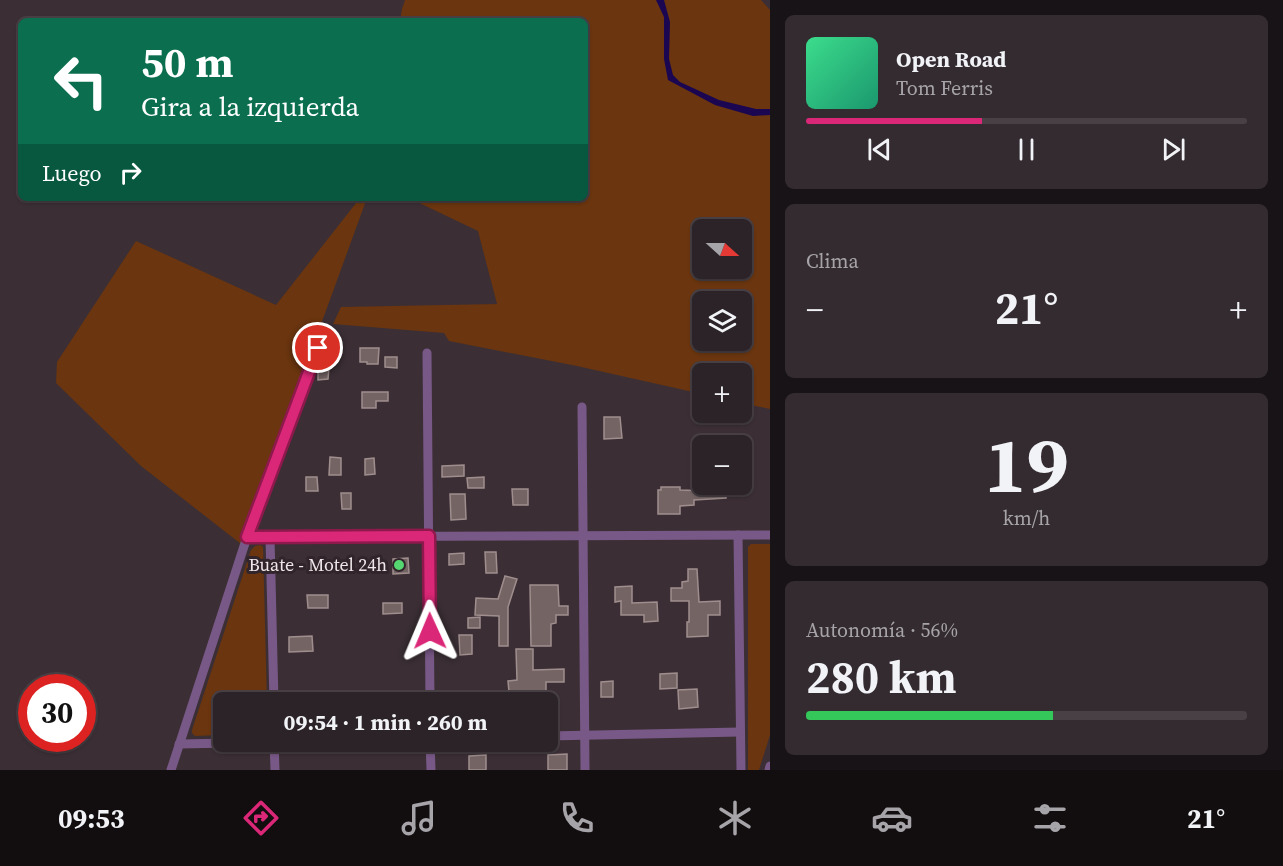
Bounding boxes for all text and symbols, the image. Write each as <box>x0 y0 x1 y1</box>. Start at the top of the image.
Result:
text: 50 m <box>141 33 234 91</box>
icon: left <box>42 42 120 120</box>
text: Open Road <box>896 44 1006 74</box>
text: Tom Ferris <box>896 74 993 102</box>
text: Gira a la izquierda <box>141 88 359 125</box>
icon: previous <box>863 133 896 166</box>
icon: pause <box>1010 133 1043 166</box>
icon: next <box>1157 133 1190 166</box>
icon: right <box>114 156 147 189</box>
text: Luego <box>42 158 102 188</box>
north arrow <box>692 219 752 279</box>
map controls <box>692 219 752 495</box>
text: Clima <box>806 247 859 275</box>
text: 21° <box>995 277 1058 339</box>
text: − <box>806 287 824 332</box>
text: + <box>1229 287 1247 332</box>
button: layers <box>692 291 752 351</box>
pin <box>292 322 343 373</box>
icon: arrive <box>301 331 334 364</box>
button: + <box>692 363 752 423</box>
text: 19 <box>984 411 1069 518</box>
button: − <box>692 435 752 495</box>
text: km/h <box>1003 504 1050 532</box>
place label: Buate - Motel 24h <box>249 552 387 577</box>
marker: Buate - Motel 24h <box>392 558 406 572</box>
position arrow <box>398 599 462 663</box>
text: Autonomía · 56% <box>806 616 958 644</box>
text: 280 km <box>806 646 957 708</box>
speed limit sign: 30 <box>18 674 96 752</box>
text: 09:54 · 1 min · 260 m <box>284 707 487 737</box>
icon: directions <box>240 797 282 839</box>
icon: music <box>398 797 440 839</box>
icon: phone <box>556 797 598 839</box>
icon: climate <box>714 797 756 839</box>
icon: car <box>871 797 913 839</box>
icon: filters <box>1029 797 1071 839</box>
text: 09:53 <box>58 800 125 837</box>
text: 21° <box>1187 800 1225 837</box>

